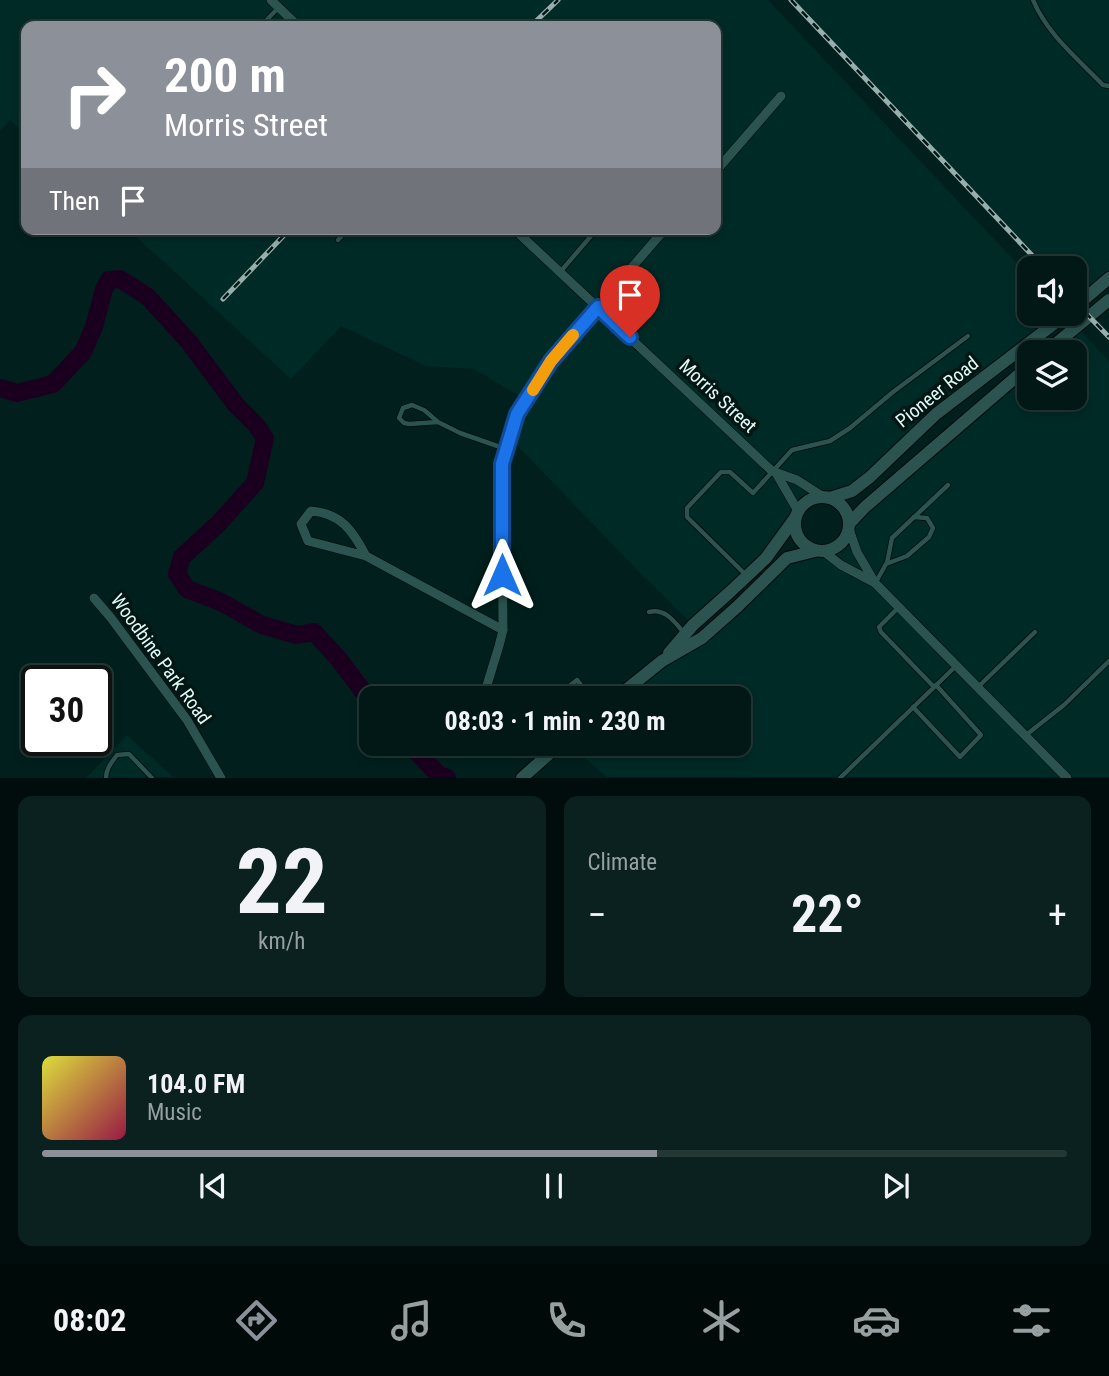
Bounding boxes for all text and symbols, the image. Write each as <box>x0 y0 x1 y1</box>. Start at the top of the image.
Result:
text: 200 m <box>164 47 286 104</box>
icon: right <box>49 49 140 140</box>
text: Morris Street <box>164 106 328 144</box>
icon: arrive <box>114 182 152 220</box>
text: Then <box>49 186 100 216</box>
map controls <box>1017 256 1087 410</box>
button: sound <box>1017 256 1087 326</box>
pin <box>600 265 660 337</box>
icon: arrive <box>611 276 649 314</box>
button: layers <box>1017 340 1087 410</box>
street label: Pioneer Road <box>891 352 983 432</box>
street label: Morris Street <box>675 354 761 438</box>
position arrow <box>465 538 539 612</box>
street label: Woodbine Park Road <box>106 589 216 729</box>
speed limit sign: 30 <box>21 665 112 756</box>
text: 08:03 · 1 min · 230 m <box>445 706 665 736</box>
text: 22 <box>236 829 328 935</box>
text: Climate <box>588 849 657 876</box>
text: 22° <box>791 884 864 945</box>
text: − <box>588 893 607 937</box>
text: + <box>1048 893 1067 937</box>
text: km/h <box>258 928 305 955</box>
text: 104.0 FM <box>147 1069 245 1099</box>
text: Music <box>147 1099 202 1126</box>
icon: previous <box>194 1167 232 1205</box>
icon: pause <box>535 1167 573 1205</box>
icon: next <box>877 1167 915 1205</box>
icon: directions <box>232 1296 281 1345</box>
icon: music <box>387 1296 436 1345</box>
icon: phone <box>542 1296 591 1345</box>
icon: climate <box>697 1296 746 1345</box>
icon: car <box>852 1296 901 1345</box>
icon: filters <box>1007 1296 1056 1345</box>
text: 08:02 <box>53 1301 126 1339</box>

